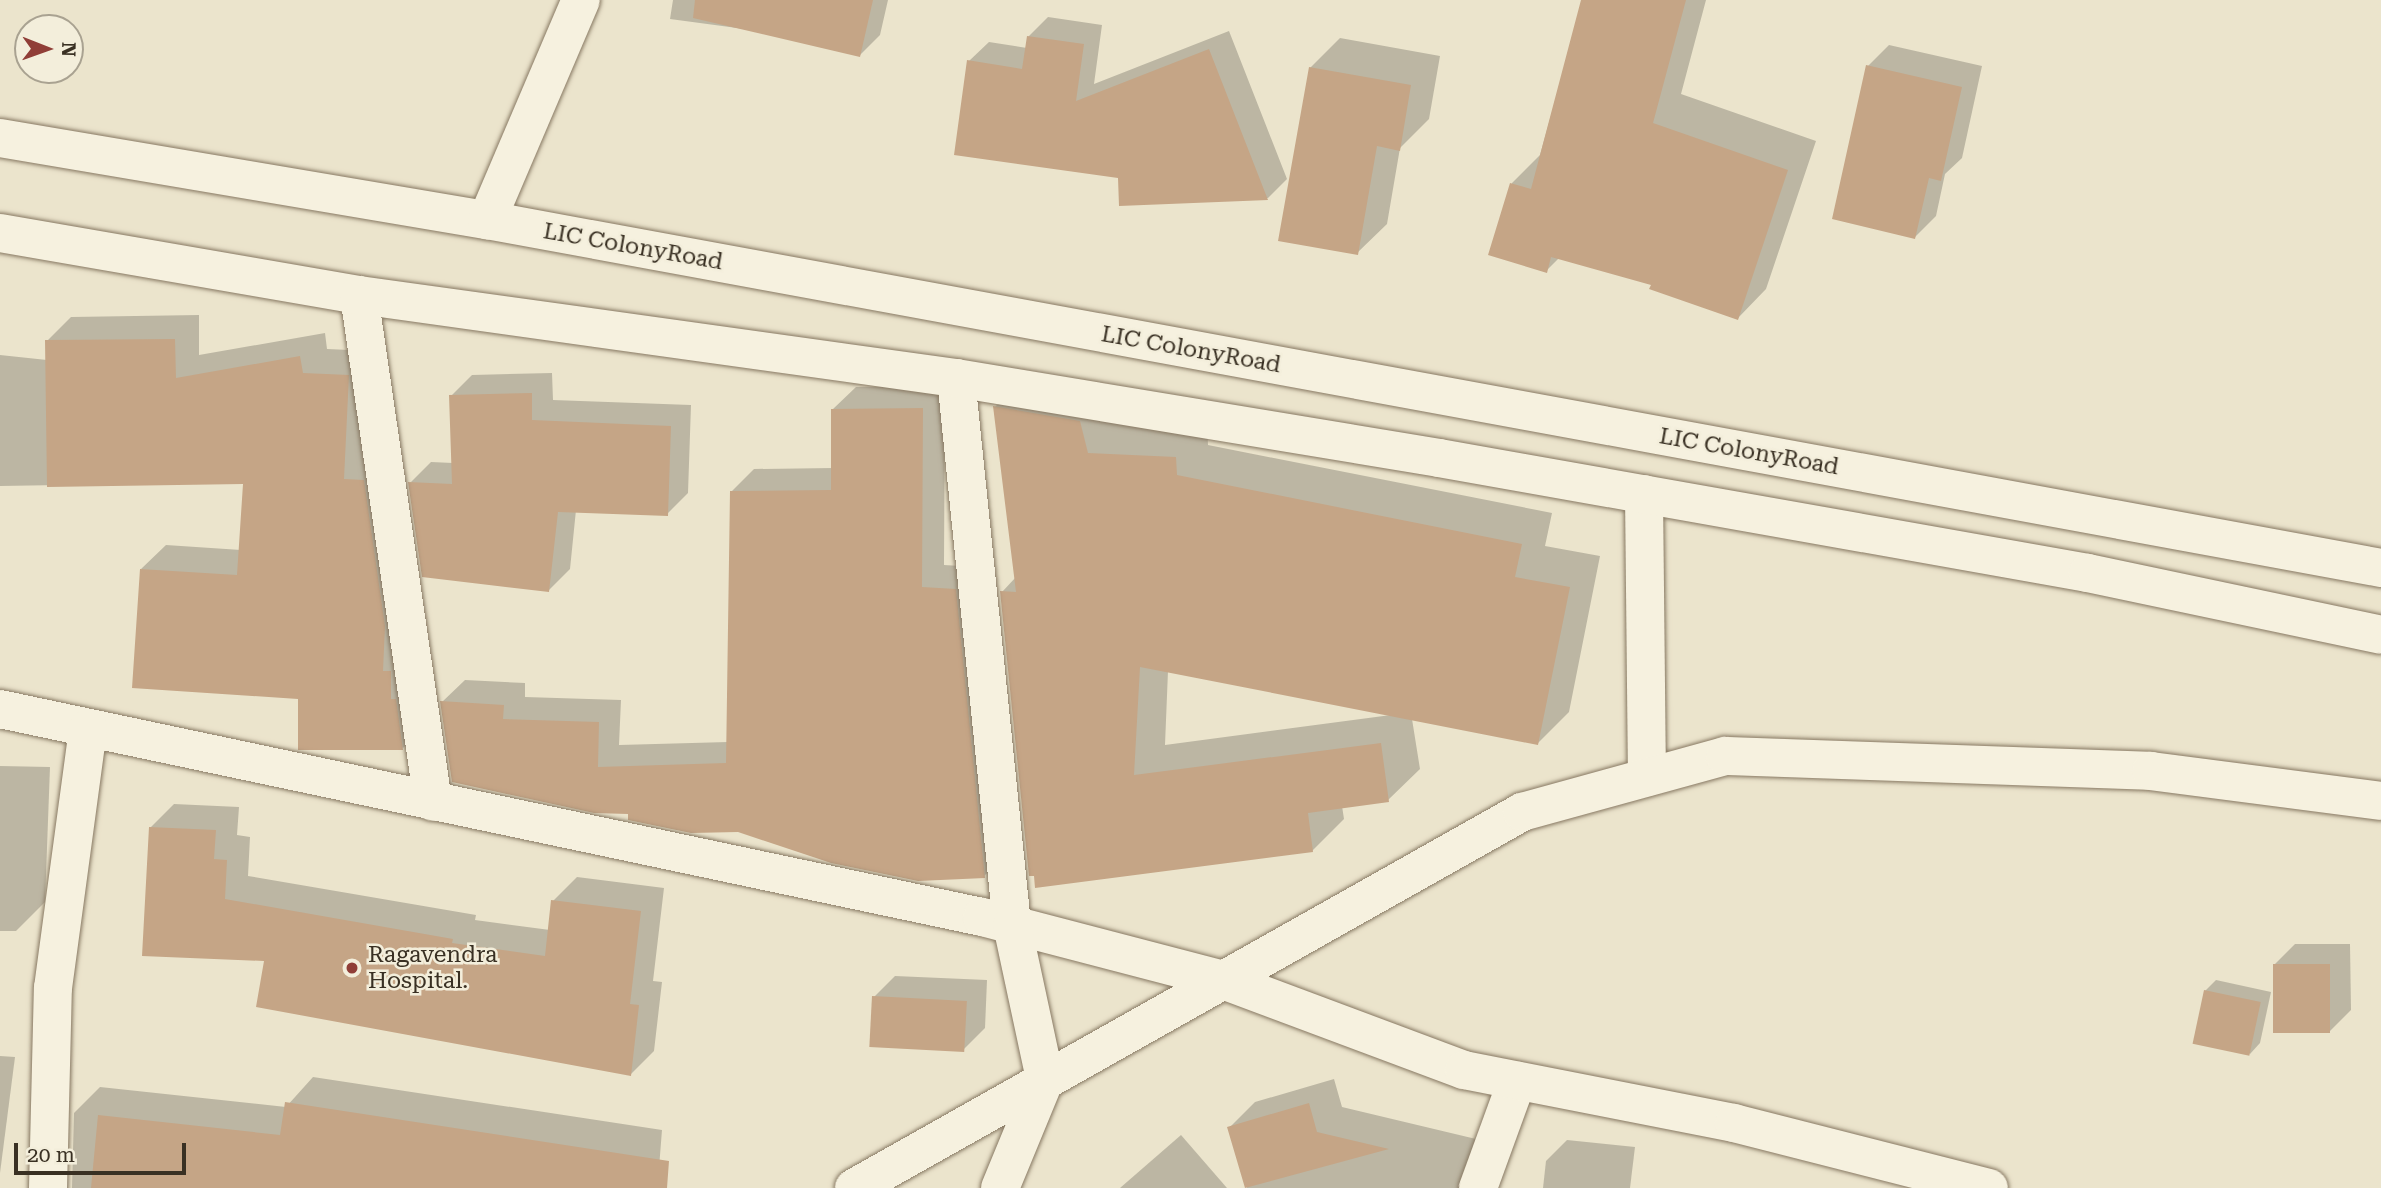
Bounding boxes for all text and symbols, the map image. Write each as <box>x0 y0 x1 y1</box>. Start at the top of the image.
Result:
north arrow <box>14 14 84 84</box>
text: N <box>57 42 80 57</box>
street label: LIC ColonyRoad <box>541 218 725 276</box>
street label: LIC ColonyRoad <box>1099 321 1283 379</box>
street label: LIC ColonyRoad <box>1657 423 1841 481</box>
place label: Ragavendra Hospital. <box>368 941 498 995</box>
marker: Ragavendra Hospital. <box>342 958 362 978</box>
scale bar <box>18 1128 189 1172</box>
text: 20 m <box>27 1143 75 1167</box>

